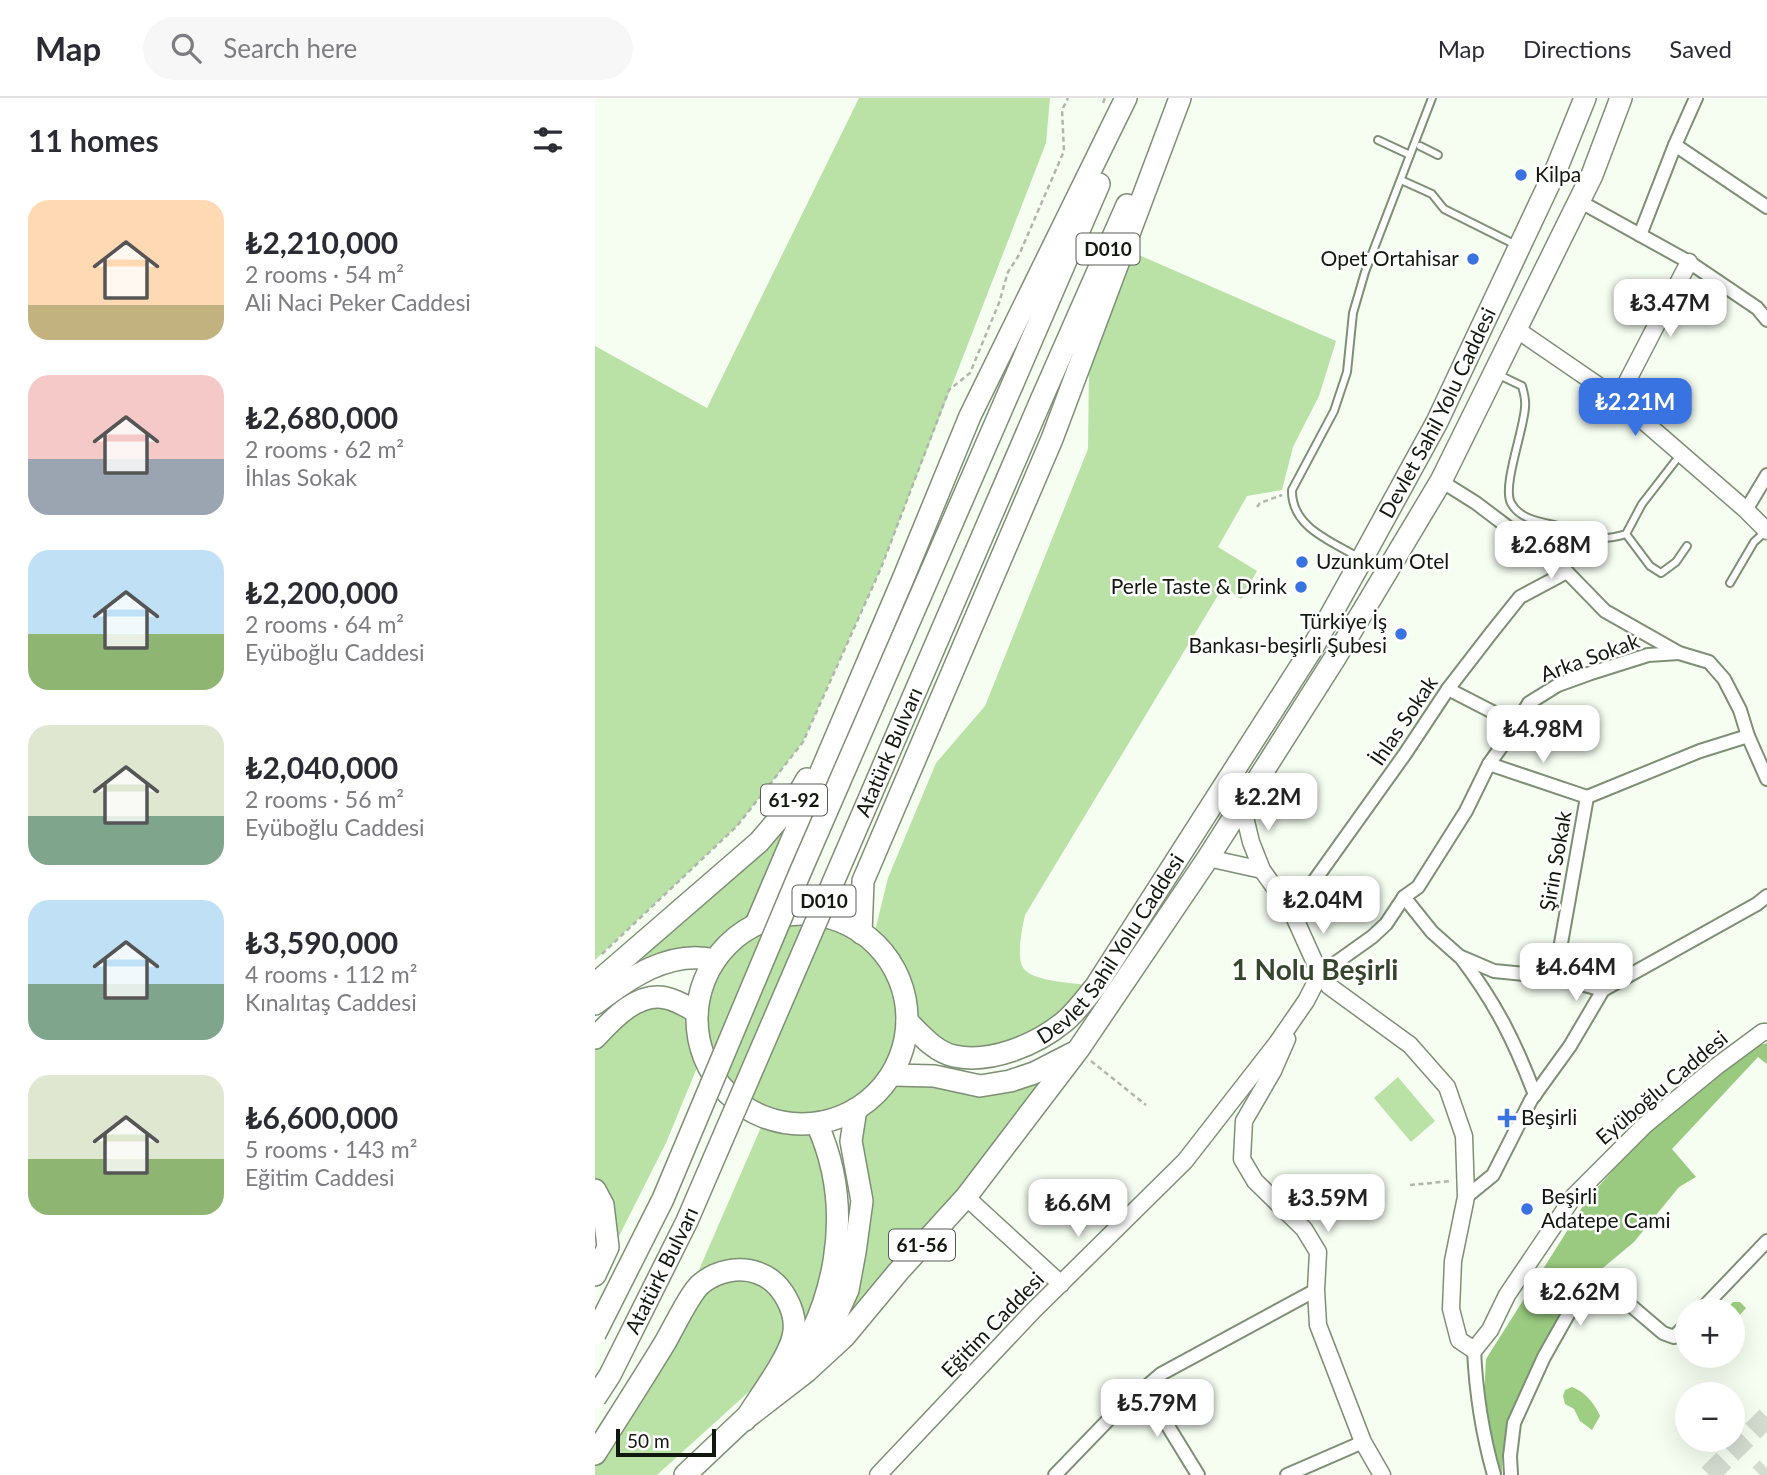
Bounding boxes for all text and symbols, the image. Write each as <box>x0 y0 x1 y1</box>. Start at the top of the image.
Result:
search box <box>143 17 633 80</box>
text: Map <box>35 28 101 68</box>
icon: search <box>167 29 205 67</box>
text: Search here <box>223 32 357 64</box>
text: Map <box>1438 34 1485 63</box>
text: Directions <box>1523 34 1631 63</box>
text: Saved <box>1669 34 1732 63</box>
icon: filters <box>529 121 567 159</box>
text: 11 homes <box>28 122 159 158</box>
place label: Kilpa <box>1535 161 1581 186</box>
marker: Kilpa <box>1513 167 1529 183</box>
text: ₺2,210,000 <box>245 224 398 260</box>
icon: home <box>84 228 168 312</box>
road number: D010 <box>1077 234 1139 265</box>
place label: Opet Ortahisar <box>1321 245 1459 270</box>
marker: Opet Ortahisar <box>1465 251 1481 267</box>
text: 2 rooms · 54 m² <box>245 260 404 288</box>
pin: ₺3.47M <box>1613 280 1727 339</box>
text: Ali Naci Peker Caddesi <box>245 288 471 316</box>
text: ₺3.47M <box>1630 288 1710 316</box>
street label: Devlet Sahil Yolu Caddesi <box>1373 303 1500 522</box>
pin: ₺2.21M <box>1578 378 1692 438</box>
text: ₺2.21M <box>1595 387 1675 415</box>
text: ₺2,680,000 <box>245 399 398 435</box>
icon: home <box>84 403 168 487</box>
text: 2 rooms · 62 m² <box>245 435 404 463</box>
text: İhlas Sokak <box>245 463 357 491</box>
pin: ₺2.68M <box>1494 522 1608 581</box>
text: ₺2.68M <box>1511 530 1591 558</box>
place label: Uzunkum Otel <box>1316 548 1449 573</box>
marker: Uzunkum Otel <box>1294 554 1310 570</box>
place label: Perle Taste & Drink <box>1111 573 1287 598</box>
text: ₺2,200,000 <box>245 574 398 610</box>
icon: home <box>84 578 168 662</box>
marker: Perle Taste & Drink <box>1293 579 1309 595</box>
place label: Türkiye İş Bankası-beşirli Şubesi <box>1189 608 1387 657</box>
text: 2 rooms · 64 m² <box>245 610 404 638</box>
marker: Türkiye İş Bankası-beşirli Şubesi <box>1393 626 1409 642</box>
street label: Arka Sokak <box>1537 627 1643 686</box>
text: Eyüboğlu Caddesi <box>245 638 425 666</box>
street label: İhlas Sokak <box>1364 670 1442 770</box>
street label: Atatürk Bulvarı <box>849 683 927 820</box>
pin: ₺4.98M <box>1486 706 1600 765</box>
text: ₺4.98M <box>1503 714 1583 742</box>
text: ₺2,040,000 <box>245 749 398 785</box>
icon: home <box>84 753 168 837</box>
pin: ₺2.2M <box>1219 774 1317 833</box>
text: ₺2.2M <box>1234 782 1302 810</box>
text: 2 rooms · 56 m² <box>245 785 404 813</box>
road number: 61-92 <box>761 785 827 816</box>
street label: Şirin Sokak <box>1533 808 1576 913</box>
text: Eyüboğlu Caddesi <box>245 813 425 841</box>
street label: Devlet Sahil Yolu Caddesi <box>1032 849 1188 1048</box>
pin: ₺2.04M <box>1266 876 1380 936</box>
text: ₺2.04M <box>1283 885 1363 913</box>
road number: D010 <box>793 886 855 916</box>
text: ₺3,590,000 <box>245 924 398 960</box>
icon: home <box>84 928 168 1012</box>
pin: ₺4.64M <box>1519 944 1633 1003</box>
district label: 1 Nolu Beşirli <box>1232 952 1398 986</box>
text: ₺4.64M <box>1536 952 1616 980</box>
text: 4 rooms · 112 m² <box>245 960 417 988</box>
text: Kınalıtaş Caddesi <box>245 988 417 1016</box>
street label: Eyüboğlu Caddesi <box>1590 1025 1732 1149</box>
text: ₺6,600,000 <box>245 1099 398 1135</box>
icon: home <box>84 1103 168 1187</box>
place label: Beşirli <box>1521 1104 1577 1129</box>
marker: Beşirli <box>1499 1110 1515 1126</box>
text: 5 rooms · 143 m² <box>245 1135 417 1163</box>
text: Eğitim Caddesi <box>245 1163 395 1191</box>
pin: ₺3.59M <box>1271 1174 1385 1234</box>
pin: ₺6.6M <box>1029 1180 1127 1239</box>
text: ₺3.59M <box>1288 1183 1368 1211</box>
place label: Beşirli Adatepe Cami <box>1541 1183 1671 1232</box>
text: ₺6.6M <box>1044 1188 1112 1216</box>
marker: Beşirli Adatepe Cami <box>1519 1201 1535 1217</box>
street label: Atatürk Bulvarı <box>619 1203 702 1337</box>
road number: 61-56 <box>889 1230 955 1260</box>
street label: Eğitim Caddesi <box>935 1266 1048 1382</box>
pin: ₺2.62M <box>1523 1268 1637 1328</box>
text: ₺2.62M <box>1540 1277 1620 1305</box>
map controls <box>1675 1298 1745 1452</box>
button: + <box>1675 1298 1745 1368</box>
pin: ₺5.79M <box>1100 1380 1214 1439</box>
button: − <box>1675 1382 1745 1452</box>
text: ₺5.79M <box>1117 1388 1197 1416</box>
scale bar <box>616 1426 716 1458</box>
text: 50 m <box>627 1429 670 1452</box>

